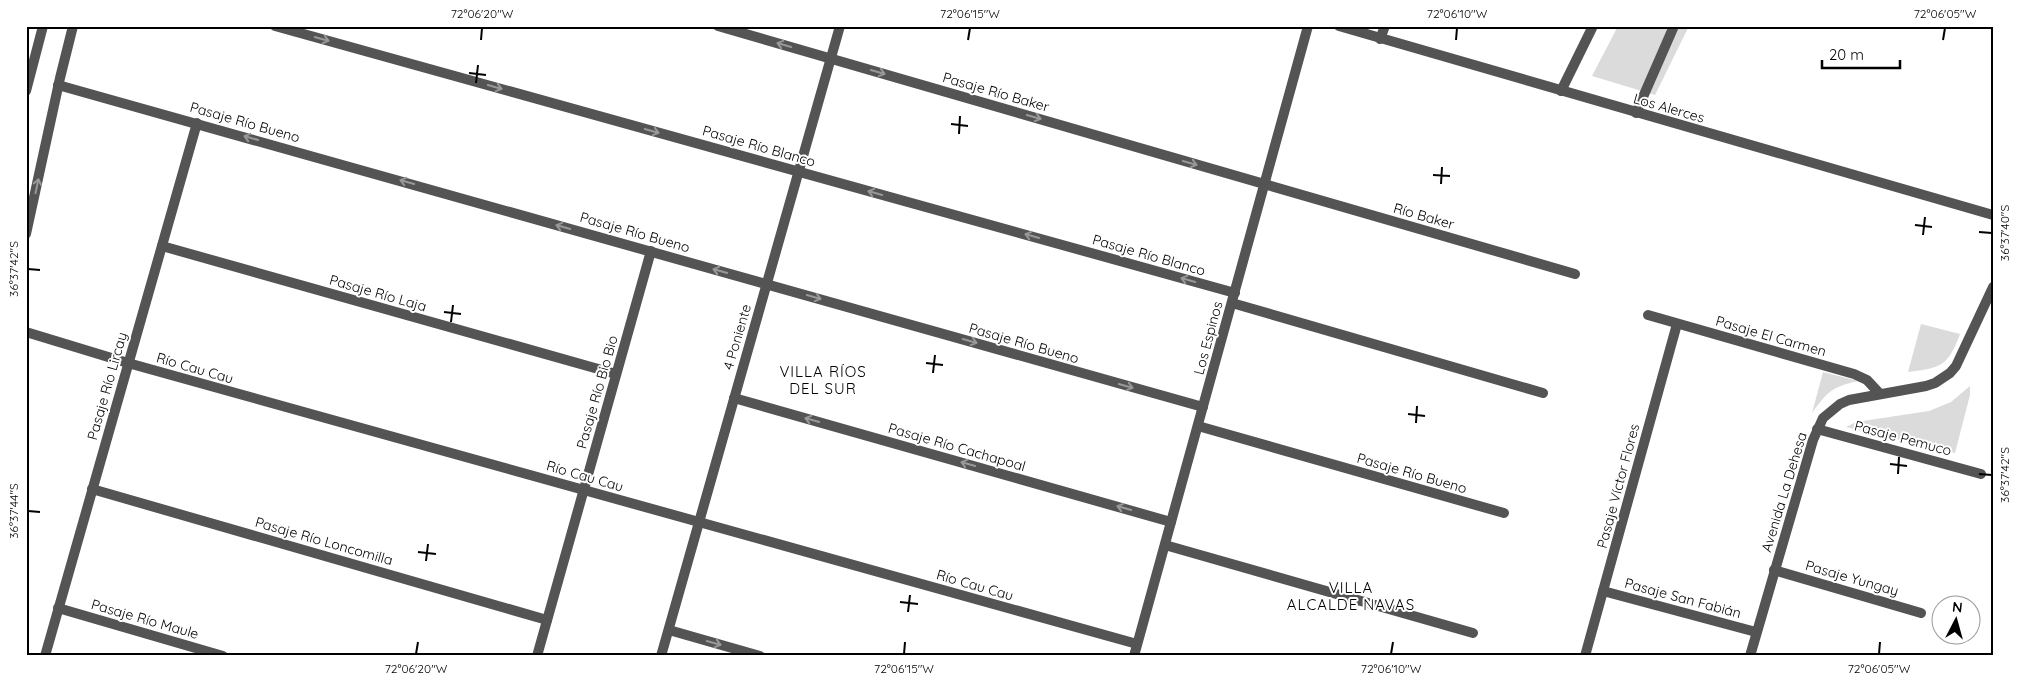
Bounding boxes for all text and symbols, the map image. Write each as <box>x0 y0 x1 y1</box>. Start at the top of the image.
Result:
text: 72°06'20"W <box>451 6 514 21</box>
text: 72°06'15"W <box>940 6 1000 21</box>
text: 72°06'10"W <box>1427 6 1488 21</box>
text: 72°06'05"W <box>1914 6 1977 21</box>
one-way arrow <box>314 35 330 45</box>
scale bar <box>1822 38 1899 70</box>
one-way arrow <box>776 39 792 49</box>
text: 20 m <box>1829 45 1864 64</box>
one-way arrow <box>869 67 885 77</box>
street label: Pasaje Río Baker <box>941 68 1052 116</box>
one-way arrow <box>487 83 503 93</box>
street label: Los Alerces <box>1631 89 1707 127</box>
street label: Pasaje Río Bueno <box>188 98 302 146</box>
one-way arrow <box>1025 113 1041 123</box>
street label: Pasaje Río Blanco <box>700 121 818 171</box>
one-way arrow <box>644 127 660 136</box>
one-way arrow <box>243 133 259 143</box>
one-way arrow <box>1181 158 1197 168</box>
one-way arrow <box>400 177 416 187</box>
one-way arrow <box>33 179 42 195</box>
one-way arrow <box>867 187 883 197</box>
street label: Río Baker <box>1391 199 1457 233</box>
text: 36°37'40"S <box>1997 205 2012 261</box>
street label: Pasaje Río Bueno <box>578 208 692 256</box>
one-way arrow <box>556 221 572 231</box>
street label: Pasaje Río Blanco <box>1090 230 1208 280</box>
one-way arrow <box>1024 231 1040 241</box>
text: 36°37'42"S <box>6 241 21 297</box>
one-way arrow <box>712 265 728 275</box>
street label: Pasaje Río Laja <box>327 271 429 315</box>
one-way arrow <box>1181 274 1197 284</box>
one-way arrow <box>805 293 821 303</box>
street label: Los Espinos <box>1190 299 1226 377</box>
street label: 4 Poniente <box>719 302 755 372</box>
street label: Pasaje El Carmen <box>1714 312 1828 360</box>
street label: Pasaje Río Bueno <box>967 319 1081 367</box>
street label: Pasaje Río Lircay <box>83 330 131 442</box>
street label: Pasaje Río Bio Bio <box>572 333 622 451</box>
one-way arrow <box>962 337 978 347</box>
street label: Río Cau Cau <box>154 348 236 388</box>
district label: VILLA RÍOS DEL SUR <box>779 362 867 398</box>
one-way arrow <box>1118 381 1134 391</box>
one-way arrow <box>804 415 820 424</box>
street label: Pasaje Pemuco <box>1852 416 1954 460</box>
street label: Pasaje Río Cachapoal <box>886 419 1028 475</box>
street label: Pasaje Víctor Flores <box>1593 422 1643 550</box>
street label: Avenida La Dehesa <box>1757 430 1811 554</box>
text: 36°37'42"S <box>1997 447 2012 503</box>
street label: Pasaje Río Bueno <box>1355 449 1469 497</box>
street label: Río Cau Cau <box>544 456 626 496</box>
one-way arrow <box>960 459 976 469</box>
text: 36°37'44"S <box>6 483 21 539</box>
one-way arrow <box>1117 503 1133 513</box>
street label: Pasaje Río Loncomilla <box>253 513 395 569</box>
street label: Pasaje Yungay <box>1803 556 1901 600</box>
street label: Río Cau Cau <box>934 565 1016 605</box>
street label: Pasaje San Fabián <box>1623 574 1743 622</box>
district label: VILLA ALCALDE NAVAS <box>1287 578 1415 614</box>
north arrow <box>1932 594 1982 644</box>
street label: Pasaje Río Maule <box>89 595 201 643</box>
text: N <box>1951 598 1963 617</box>
one-way arrow <box>706 638 722 648</box>
text: 72°06'20"W <box>385 661 448 676</box>
text: 72°06'15"W <box>874 661 934 676</box>
text: 72°06'10"W <box>1361 661 1422 676</box>
text: 72°06'05"W <box>1848 661 1911 676</box>

